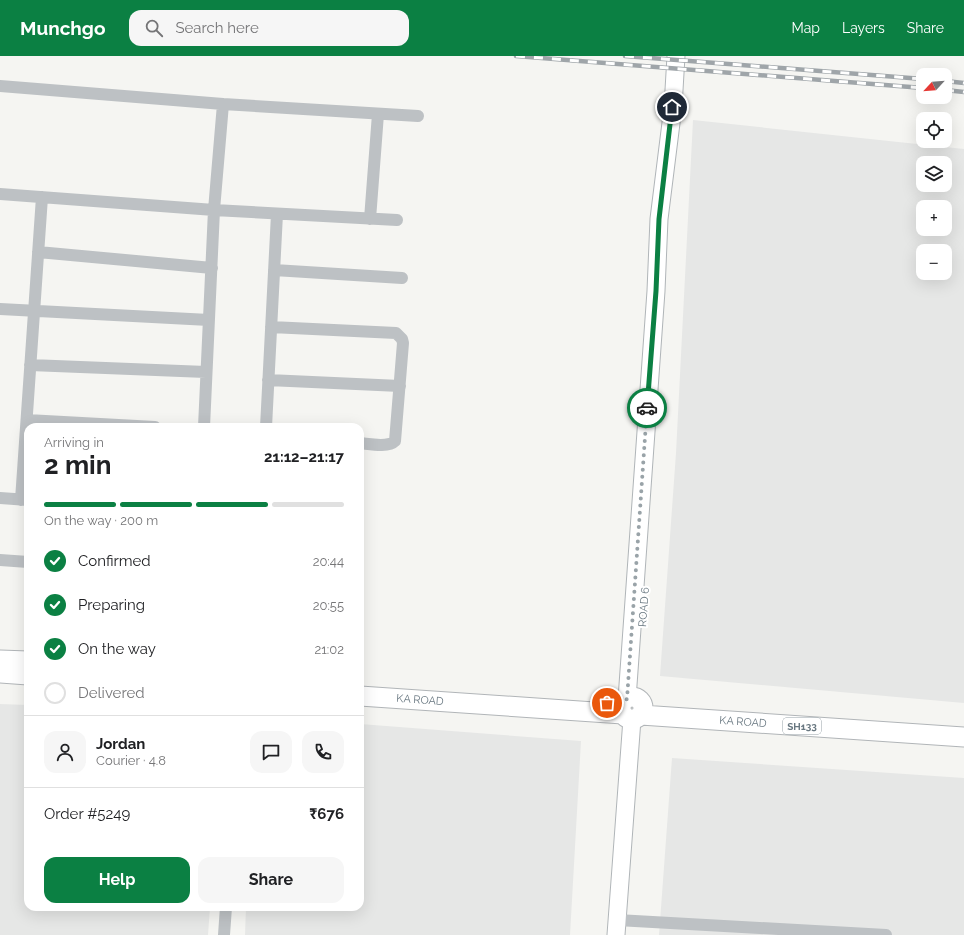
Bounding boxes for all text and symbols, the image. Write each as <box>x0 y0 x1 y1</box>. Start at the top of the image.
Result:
search box <box>129 10 409 46</box>
text: Munchgo <box>20 17 105 39</box>
icon: search <box>143 17 165 39</box>
text: Search here <box>175 19 259 37</box>
text: Map <box>792 20 820 36</box>
text: Layers <box>842 20 885 36</box>
text: Share <box>907 20 944 36</box>
north arrow <box>916 68 952 104</box>
map controls <box>916 68 952 280</box>
pin <box>655 90 689 124</box>
icon: home <box>661 96 683 118</box>
button: locate <box>916 112 952 148</box>
button: layers <box>916 156 952 192</box>
button: + <box>916 200 952 236</box>
button: − <box>916 244 952 280</box>
courier <box>627 388 667 428</box>
icon: car <box>636 397 658 419</box>
text: Arriving in <box>44 435 104 450</box>
text: 21:12–21:17 <box>264 448 344 466</box>
text: 2 min <box>44 450 111 480</box>
text: On the way · 200 m <box>44 513 158 528</box>
icon: check <box>44 550 66 572</box>
text: Confirmed <box>78 552 151 570</box>
text: 20:44 <box>313 554 344 569</box>
street label: ROAD 6 <box>636 586 652 627</box>
icon: check <box>44 594 66 616</box>
text: Preparing <box>78 596 145 614</box>
text: 20:55 <box>313 598 344 613</box>
icon: check <box>44 638 66 660</box>
text: On the way <box>78 640 156 658</box>
text: 21:02 <box>314 642 344 657</box>
text: Delivered <box>78 684 145 702</box>
pin <box>590 686 624 720</box>
street label: KA ROAD <box>396 692 444 708</box>
icon: bag <box>596 692 618 714</box>
street label: KA ROAD <box>719 714 767 730</box>
road number: SH133 <box>783 718 821 734</box>
button: person <box>44 731 86 773</box>
button: chat <box>250 731 292 773</box>
button: phone <box>302 731 344 773</box>
text: Jordan <box>96 735 145 753</box>
text: Courier · 4.8 <box>96 753 166 768</box>
text: Order #5249 <box>44 805 130 823</box>
text: ₹676 <box>309 805 344 823</box>
button: Help <box>44 857 190 903</box>
button: Share <box>198 857 344 903</box>

